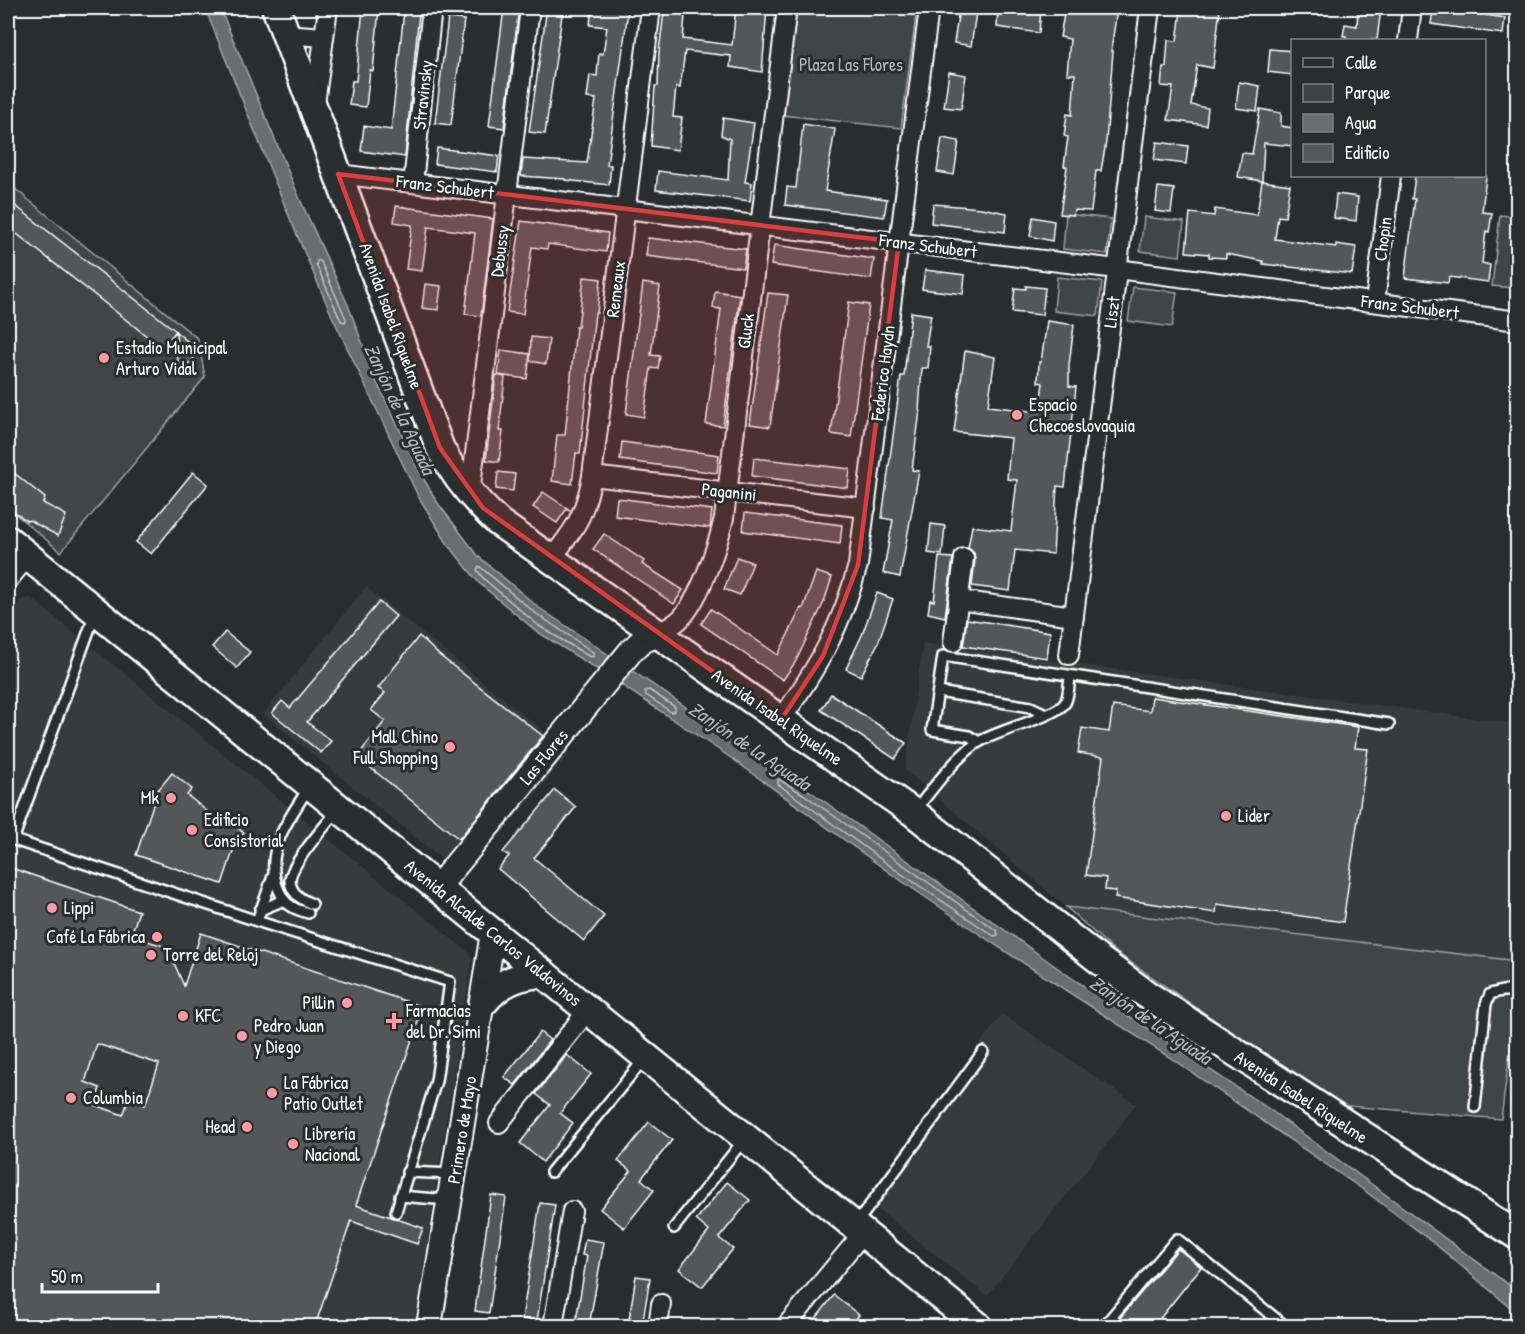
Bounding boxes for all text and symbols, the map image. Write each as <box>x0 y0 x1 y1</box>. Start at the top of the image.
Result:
legend <box>1291 39 1486 177</box>
text: Calle <box>1345 50 1377 75</box>
park label: Plaza Las Flores <box>799 52 903 77</box>
street label: Stravinsky <box>406 59 439 131</box>
text: Parque <box>1345 80 1390 105</box>
text: Agua <box>1345 110 1376 135</box>
text: Edificio <box>1345 140 1389 165</box>
street label: Franz Schubert <box>394 168 496 205</box>
street label: Chopin <box>1367 215 1398 263</box>
street label: Debussy <box>484 223 515 278</box>
street label: Franz Schubert <box>877 227 979 264</box>
street label: Avenida Isabel Riquelme <box>353 239 430 393</box>
street label: Remeaux <box>600 259 631 319</box>
street label: Franz Schubert <box>1359 288 1461 325</box>
street label: Liszt <box>1097 294 1126 329</box>
street label: Gluck <box>731 311 760 350</box>
street label: Federico Haydn <box>864 324 901 423</box>
place label: Estadio Municipal Arturo Vidal <box>116 335 227 381</box>
water label: Zanjón de la Aguada <box>357 339 444 481</box>
marker: Estadio Municipal Arturo Vidal <box>97 351 111 365</box>
place label: Espacio Checoeslovaquia <box>1029 392 1135 438</box>
marker: Espacio Checoeslovaquia <box>1010 408 1024 422</box>
street label: Paganini <box>700 476 758 507</box>
street label: Avenida Isabel Riquelme <box>707 662 848 771</box>
water label: Zanjón de la Aguada <box>683 695 818 798</box>
place label: Mall Chino Full Shopping <box>352 724 438 770</box>
street label: Las Flores <box>514 724 574 790</box>
marker: Mall Chino Full Shopping <box>443 740 457 754</box>
place label: Mk <box>141 785 160 810</box>
marker: Mk <box>164 791 178 805</box>
place label: Lider <box>1238 803 1270 828</box>
place label: Edificio Consistorial <box>204 807 284 853</box>
marker: Lider <box>1219 809 1233 823</box>
marker: Edificio Consistorial <box>185 823 199 837</box>
street label: Avenida Alcalde Carlos Valdovinos <box>400 853 587 1012</box>
place label: Lippi <box>64 895 94 920</box>
marker: Lippi <box>45 901 59 915</box>
place label: Café La Fábrica <box>46 924 145 949</box>
marker: Café La Fábrica <box>150 930 164 944</box>
place label: Torre del Reloj <box>163 942 259 967</box>
marker: Torre del Reloj <box>144 948 158 962</box>
water label: Zanjón de la Aguada <box>1084 969 1219 1072</box>
place label: Pillin <box>302 990 335 1015</box>
marker: Pillin <box>340 996 354 1010</box>
place label: Farmacias del Dr. Simi <box>405 998 481 1044</box>
place label: KFC <box>195 1003 221 1028</box>
marker: KFC <box>176 1009 190 1023</box>
place label: Pedro Juan y Diego <box>254 1013 324 1059</box>
marker: Farmacias del Dr. Simi <box>387 1014 401 1028</box>
marker: Pedro Juan y Diego <box>235 1029 249 1043</box>
street label: Avenida Isabel Riquelme <box>1230 1044 1373 1149</box>
place label: La Fábrica Patio Outlet <box>284 1070 364 1116</box>
street label: Primero de Mayo <box>441 1074 482 1185</box>
place label: Columbia <box>83 1085 143 1110</box>
marker: La Fábrica Patio Outlet <box>265 1086 279 1100</box>
marker: Columbia <box>64 1091 78 1105</box>
place label: Head <box>205 1114 235 1139</box>
marker: Head <box>240 1120 254 1134</box>
place label: Librería Nacional <box>305 1121 360 1167</box>
marker: Librería Nacional <box>286 1137 300 1151</box>
scale bar <box>42 1256 158 1294</box>
text: 50 m <box>51 1264 83 1289</box>

